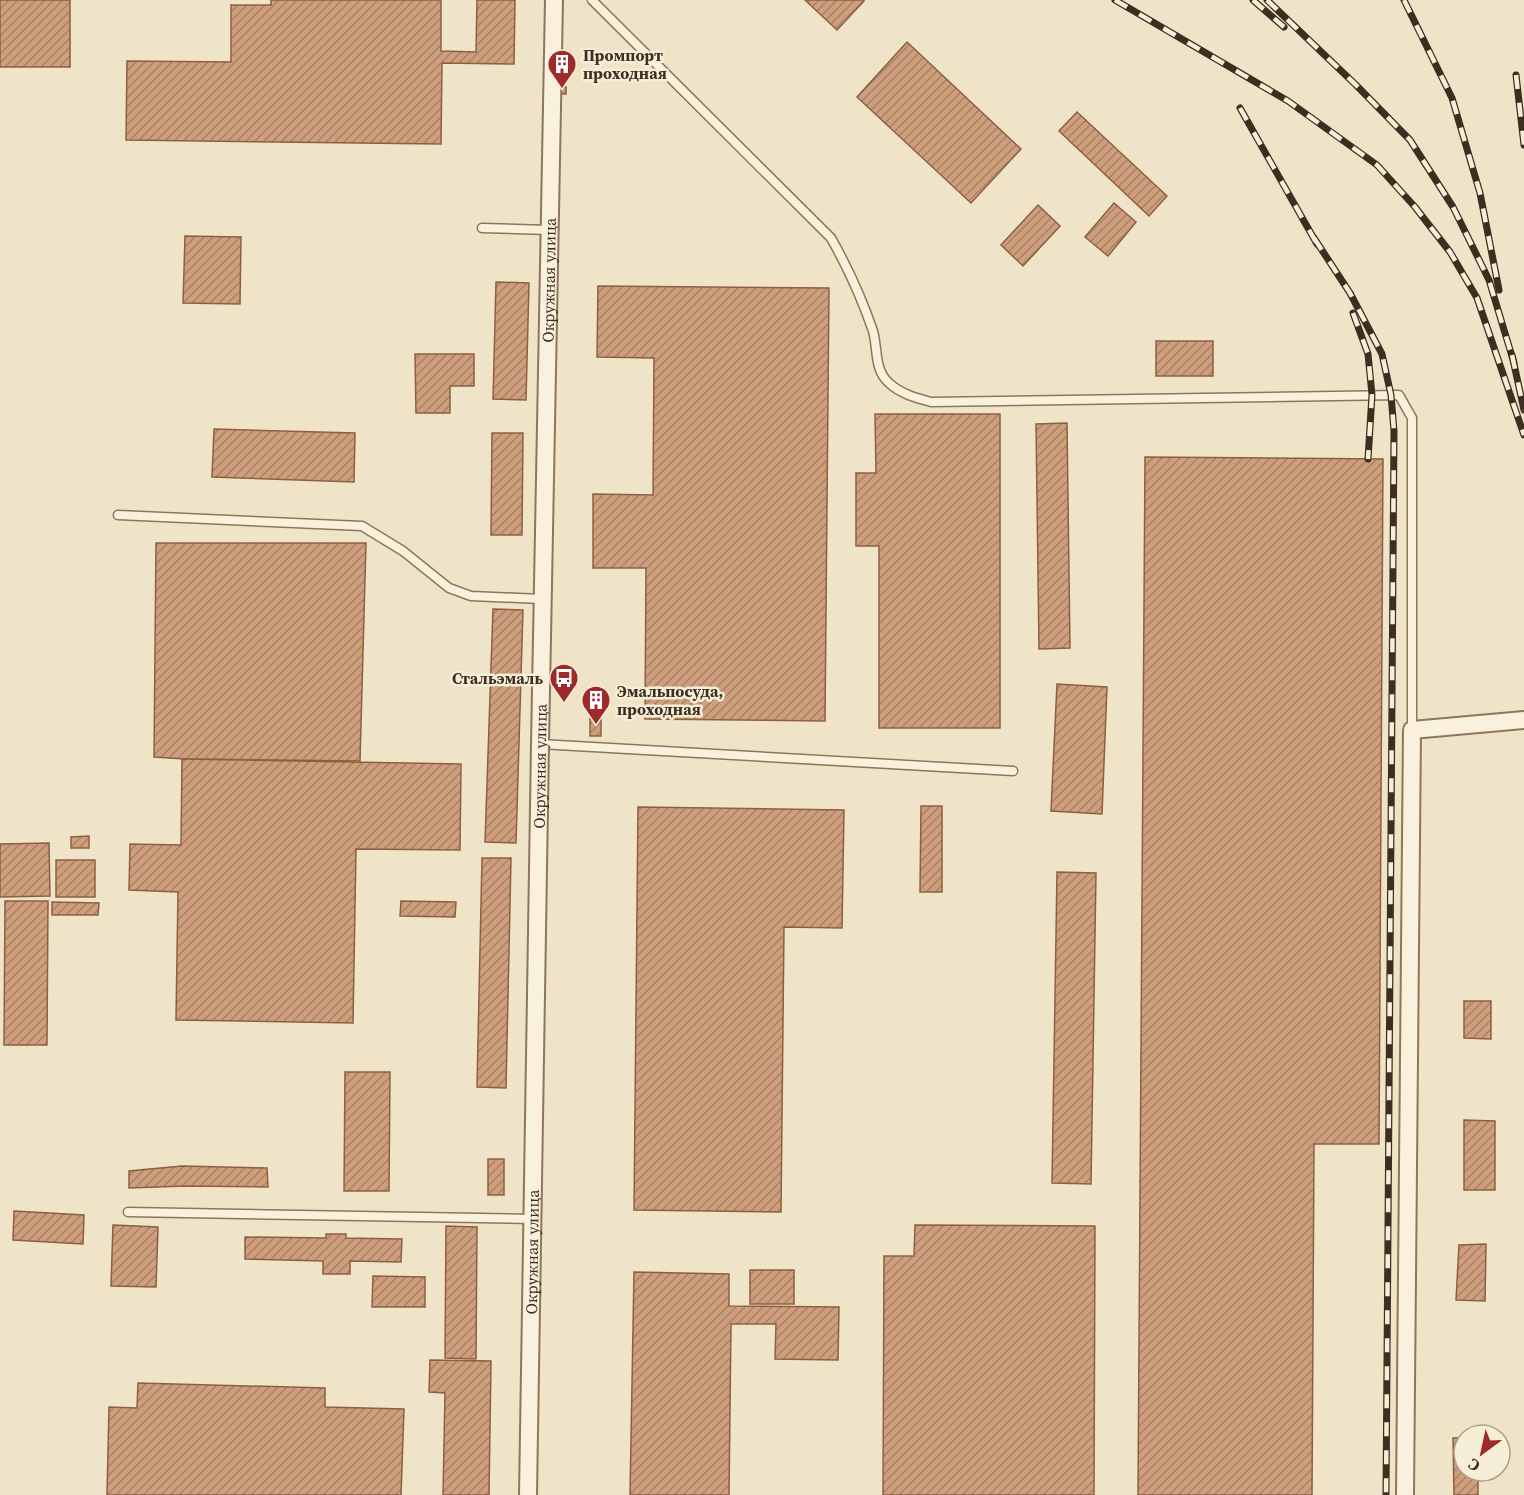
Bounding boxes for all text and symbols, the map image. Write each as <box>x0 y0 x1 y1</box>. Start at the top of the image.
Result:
place label: Промпорт проходная <box>583 44 667 84</box>
building icon: Промпорт проходная <box>546 48 578 90</box>
street label: Окружная улица <box>537 217 561 343</box>
bus stop icon: Стальэмаль <box>548 662 580 704</box>
place label: Стальэмаль <box>452 667 544 689</box>
place label: Эмальпосуда, проходная <box>617 680 723 720</box>
building icon: Эмальпосуда, проходная <box>580 684 612 726</box>
street label: Окружная улица <box>528 703 552 829</box>
street label: Окружная улица <box>520 1189 544 1315</box>
north arrow <box>1452 1423 1512 1483</box>
text: С <box>1464 1454 1484 1478</box>

